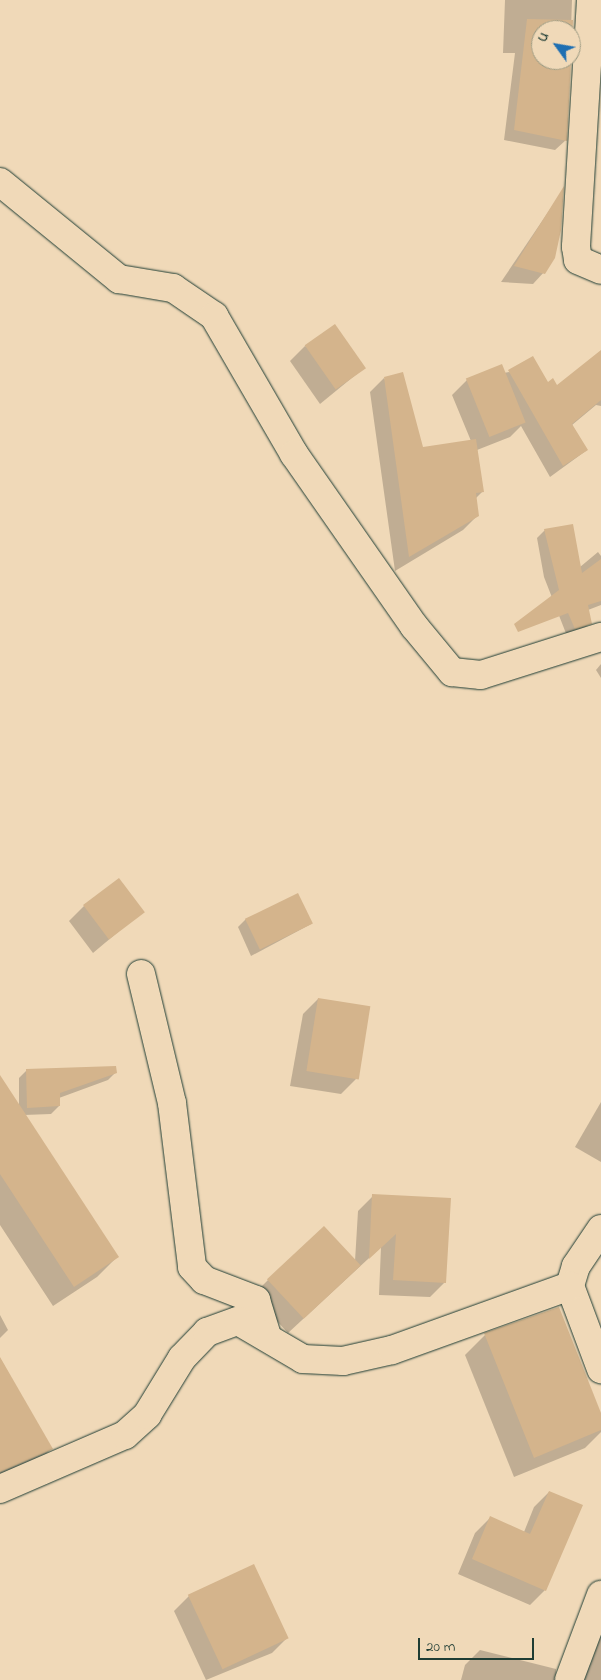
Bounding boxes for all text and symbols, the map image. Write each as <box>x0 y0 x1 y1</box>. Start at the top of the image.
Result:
north arrow <box>531 20 581 70</box>
text: U <box>532 28 555 47</box>
scale bar <box>421 1628 537 1660</box>
text: 20 m <box>426 1636 455 1658</box>

